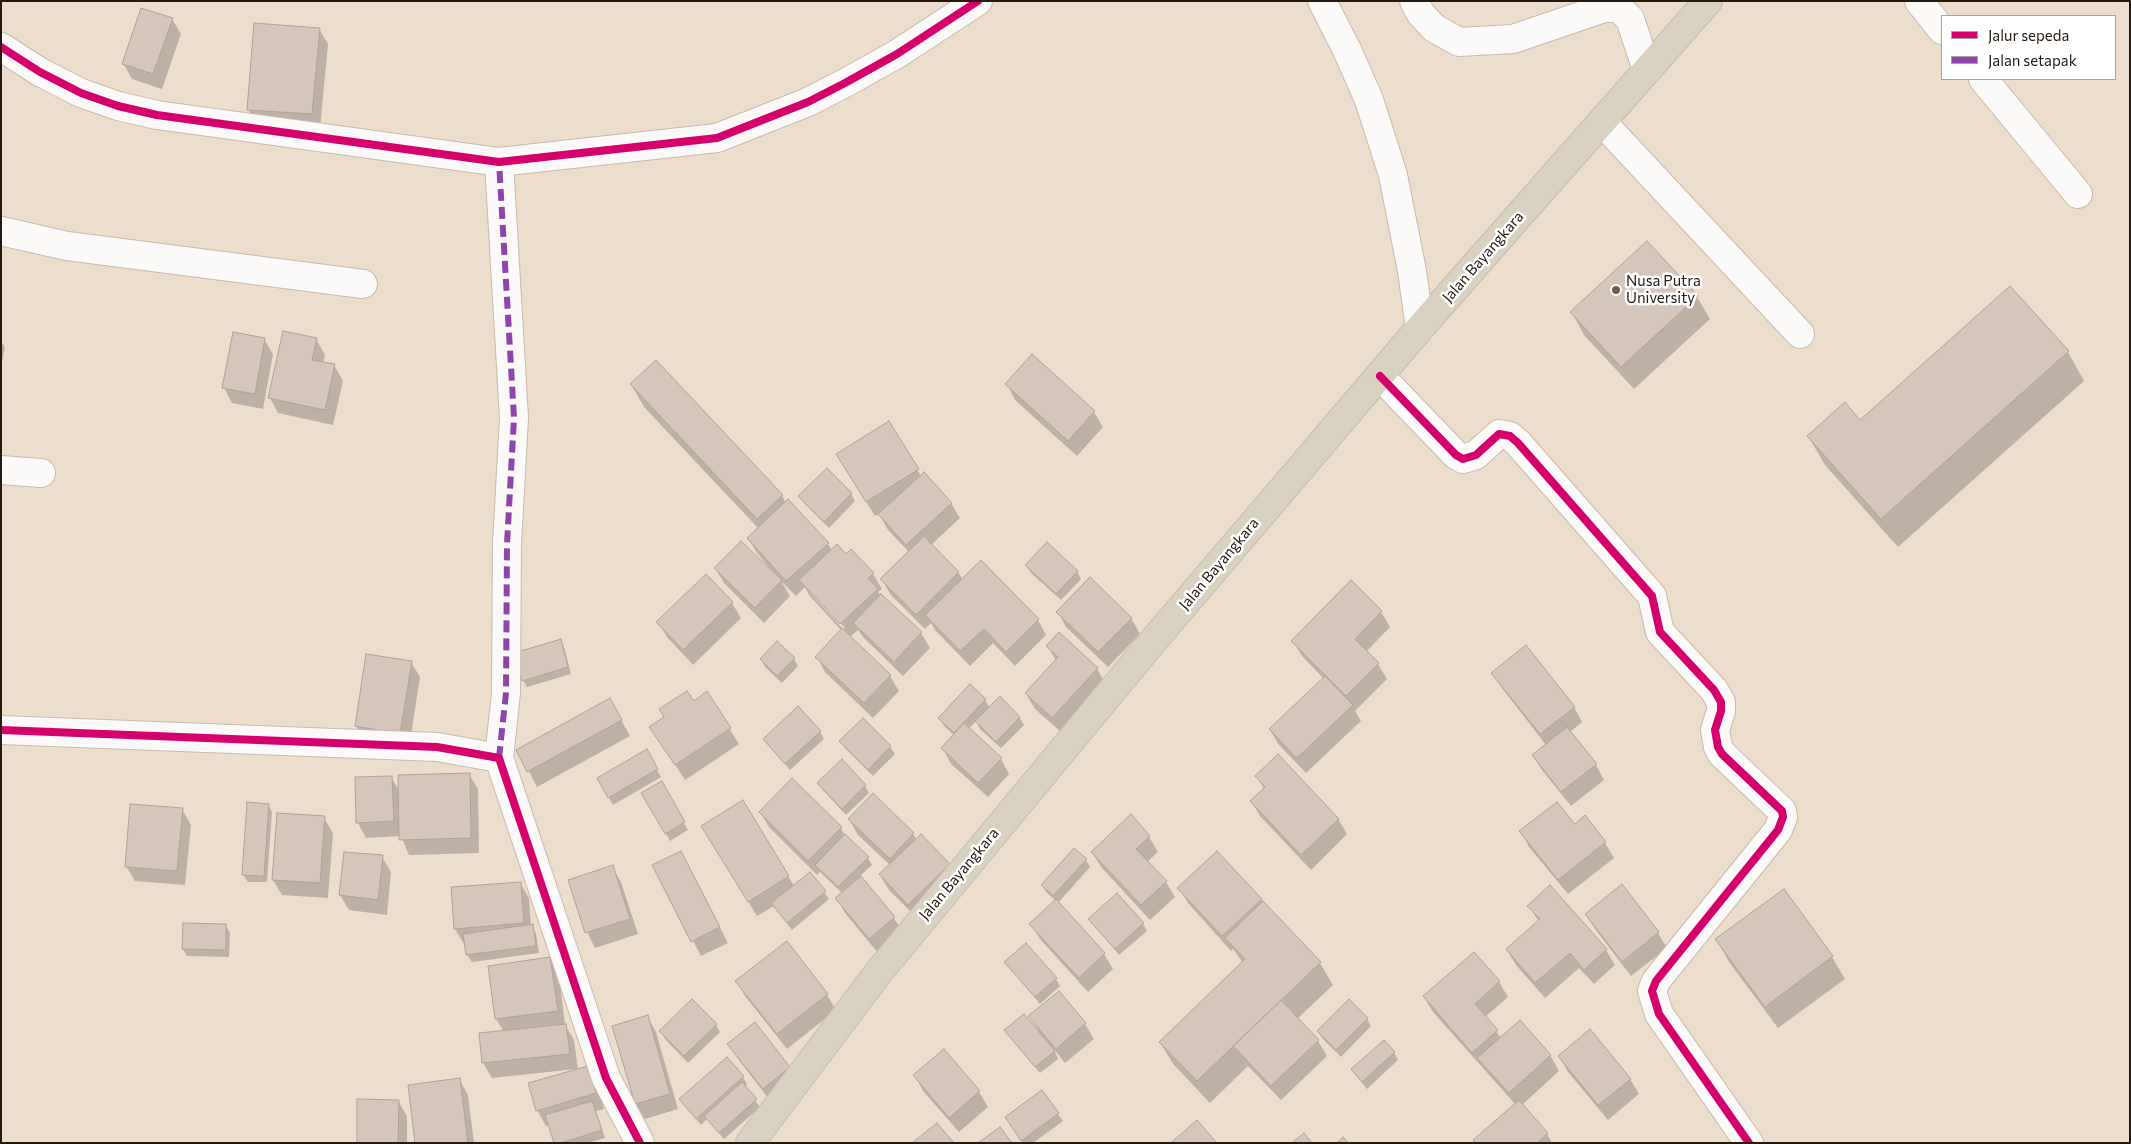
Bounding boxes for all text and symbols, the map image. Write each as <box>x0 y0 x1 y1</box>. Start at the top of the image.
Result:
legend <box>1941 15 2116 80</box>
text: Jalur sepeda <box>1988 26 2069 44</box>
text: Jalan setapak <box>1988 51 2077 69</box>
street label: Jalan Bayangkara <box>1439 208 1527 306</box>
place label: Nusa Putra University <box>1626 272 1701 307</box>
marker: Nusa Putra University <box>1610 284 1622 296</box>
street label: Jalan Bayangkara <box>1175 514 1263 614</box>
street label: Jalan Bayangkara <box>915 824 1003 924</box>

